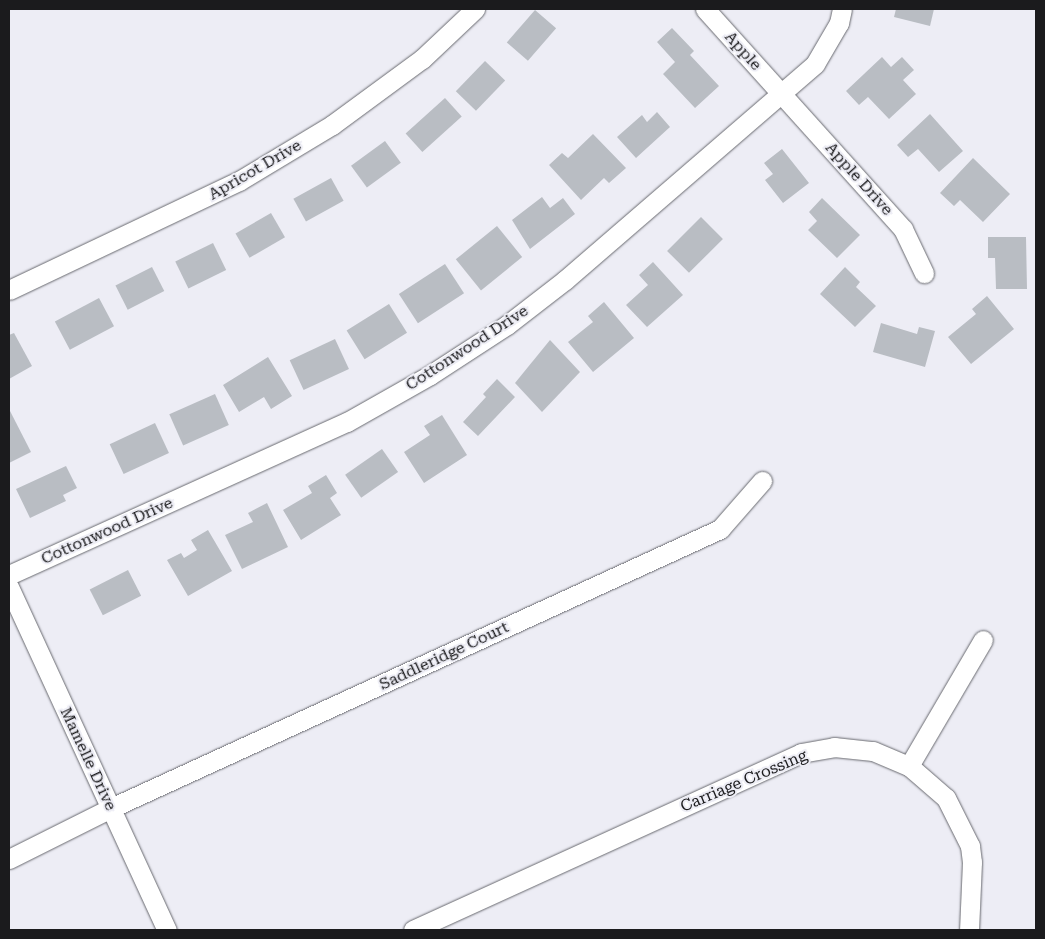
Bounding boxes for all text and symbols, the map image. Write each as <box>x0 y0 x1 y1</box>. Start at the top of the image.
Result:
street label: Apple <box>721 28 765 74</box>
street label: Apricot Drive <box>205 136 305 204</box>
street label: Apple Drive <box>821 139 897 219</box>
street label: Cottonwood Drive <box>402 301 532 395</box>
street label: Cottonwood Drive <box>38 493 176 569</box>
street label: Saddleridge Court <box>376 618 512 694</box>
street label: Mamelle Drive <box>56 704 120 814</box>
street label: Carriage Crossing <box>678 746 810 816</box>

